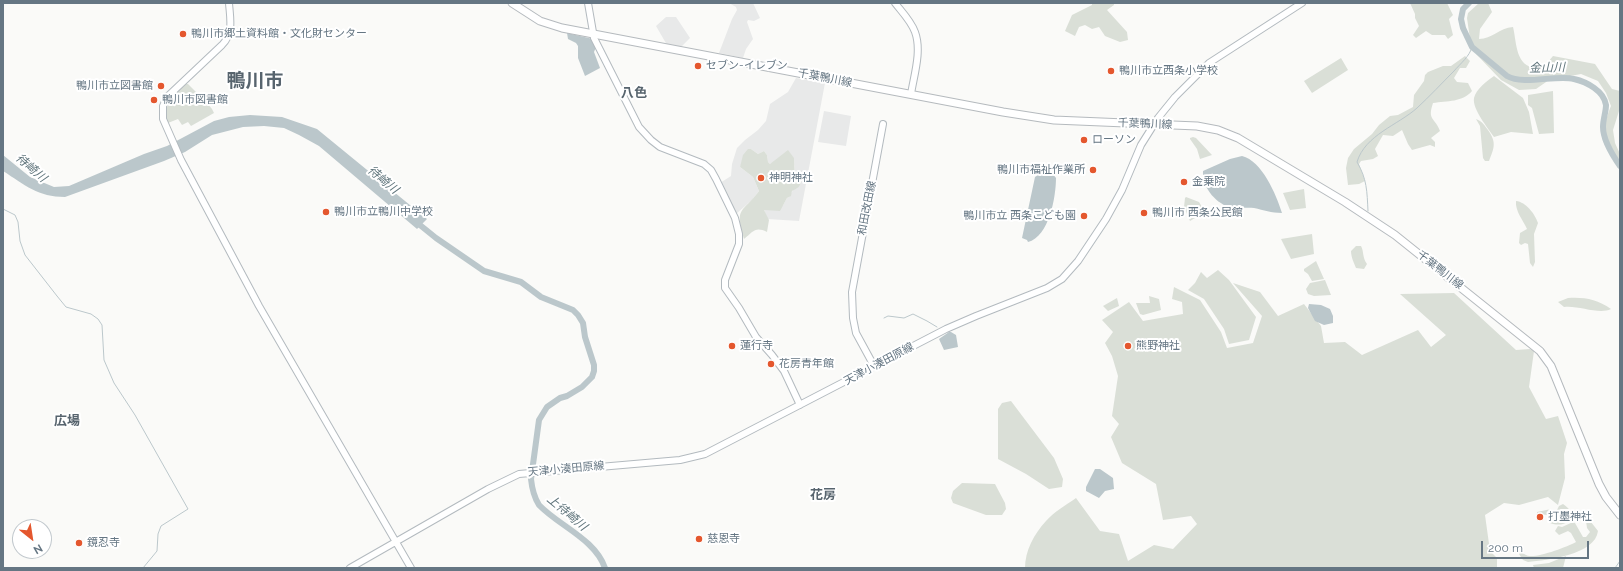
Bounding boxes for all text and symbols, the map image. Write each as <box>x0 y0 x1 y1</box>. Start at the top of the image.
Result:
place label: 鴨川市郷土資料館・文化財センター <box>191 27 367 41</box>
marker: 鴨川市郷土資料館・文化財センター <box>178 29 188 39</box>
place label: セブン-イレブン <box>706 59 788 73</box>
water label: 金山川 <box>1529 60 1565 76</box>
marker: セブン-イレブン <box>693 61 703 71</box>
place label: 鴨川市立西条小学校 <box>1119 64 1218 78</box>
street label: 千葉鴨川線 <box>797 66 853 90</box>
marker: 鴨川市立西条小学校 <box>1106 66 1116 76</box>
district label: 鴨川市 <box>227 70 283 92</box>
place label: 鴨川市立図書館 <box>76 79 153 93</box>
marker: 鴨川市立図書館 <box>156 81 166 91</box>
district label: 八色 <box>621 85 647 101</box>
place label: 鴨川市図書館 <box>162 93 228 107</box>
marker: 鴨川市図書館 <box>149 95 159 105</box>
street label: 千葉鴨川線 <box>1117 116 1173 132</box>
place label: ローソン <box>1092 133 1136 147</box>
marker: ローソン <box>1079 135 1089 145</box>
water label: 待崎川 <box>13 151 49 185</box>
water label: 待崎川 <box>365 163 401 197</box>
place label: 鴨川市福祉作業所 <box>997 163 1085 177</box>
marker: 鴨川市福祉作業所 <box>1088 165 1098 175</box>
place label: 神明神社 <box>769 171 813 185</box>
marker: 神明神社 <box>756 173 766 183</box>
place label: 金乗院 <box>1192 175 1225 189</box>
marker: 金乗院 <box>1179 177 1189 187</box>
street label: 和田改田線 <box>855 180 879 236</box>
place label: 鴨川市立鴨川中学校 <box>334 205 433 219</box>
place label: 鴨川市 西条公民館 <box>1152 206 1243 220</box>
marker: 鴨川市立鴨川中学校 <box>321 207 331 217</box>
marker: 鴨川市 西条公民館 <box>1139 208 1149 218</box>
place label: 鴨川市立 西条こども園 <box>963 209 1076 223</box>
marker: 鴨川市立 西条こども園 <box>1079 211 1089 221</box>
street label: 千葉鴨川線 <box>1414 248 1466 292</box>
place label: 蓮行寺 <box>740 339 773 353</box>
place label: 熊野神社 <box>1136 339 1180 353</box>
street label: 天津小湊田原線 <box>842 340 916 388</box>
marker: 蓮行寺 <box>727 341 737 351</box>
marker: 熊野神社 <box>1123 341 1133 351</box>
place label: 花房青年館 <box>779 357 834 371</box>
marker: 花房青年館 <box>766 359 776 369</box>
district label: 広場 <box>54 413 80 429</box>
street label: 天津小湊田原線 <box>527 459 605 479</box>
district label: 花房 <box>810 487 836 503</box>
water label: 上待崎川 <box>544 492 590 534</box>
place label: 打墨神社 <box>1548 510 1592 524</box>
marker: 打墨神社 <box>1535 512 1545 522</box>
north arrow <box>12 519 52 559</box>
place label: 慈恩寺 <box>707 532 740 546</box>
scale bar <box>1483 533 1591 559</box>
marker: 慈恩寺 <box>694 534 704 544</box>
place label: 鏡忍寺 <box>87 536 120 550</box>
marker: 鏡忍寺 <box>74 538 84 548</box>
text: N <box>31 541 45 557</box>
text: 200 m <box>1488 541 1523 555</box>

